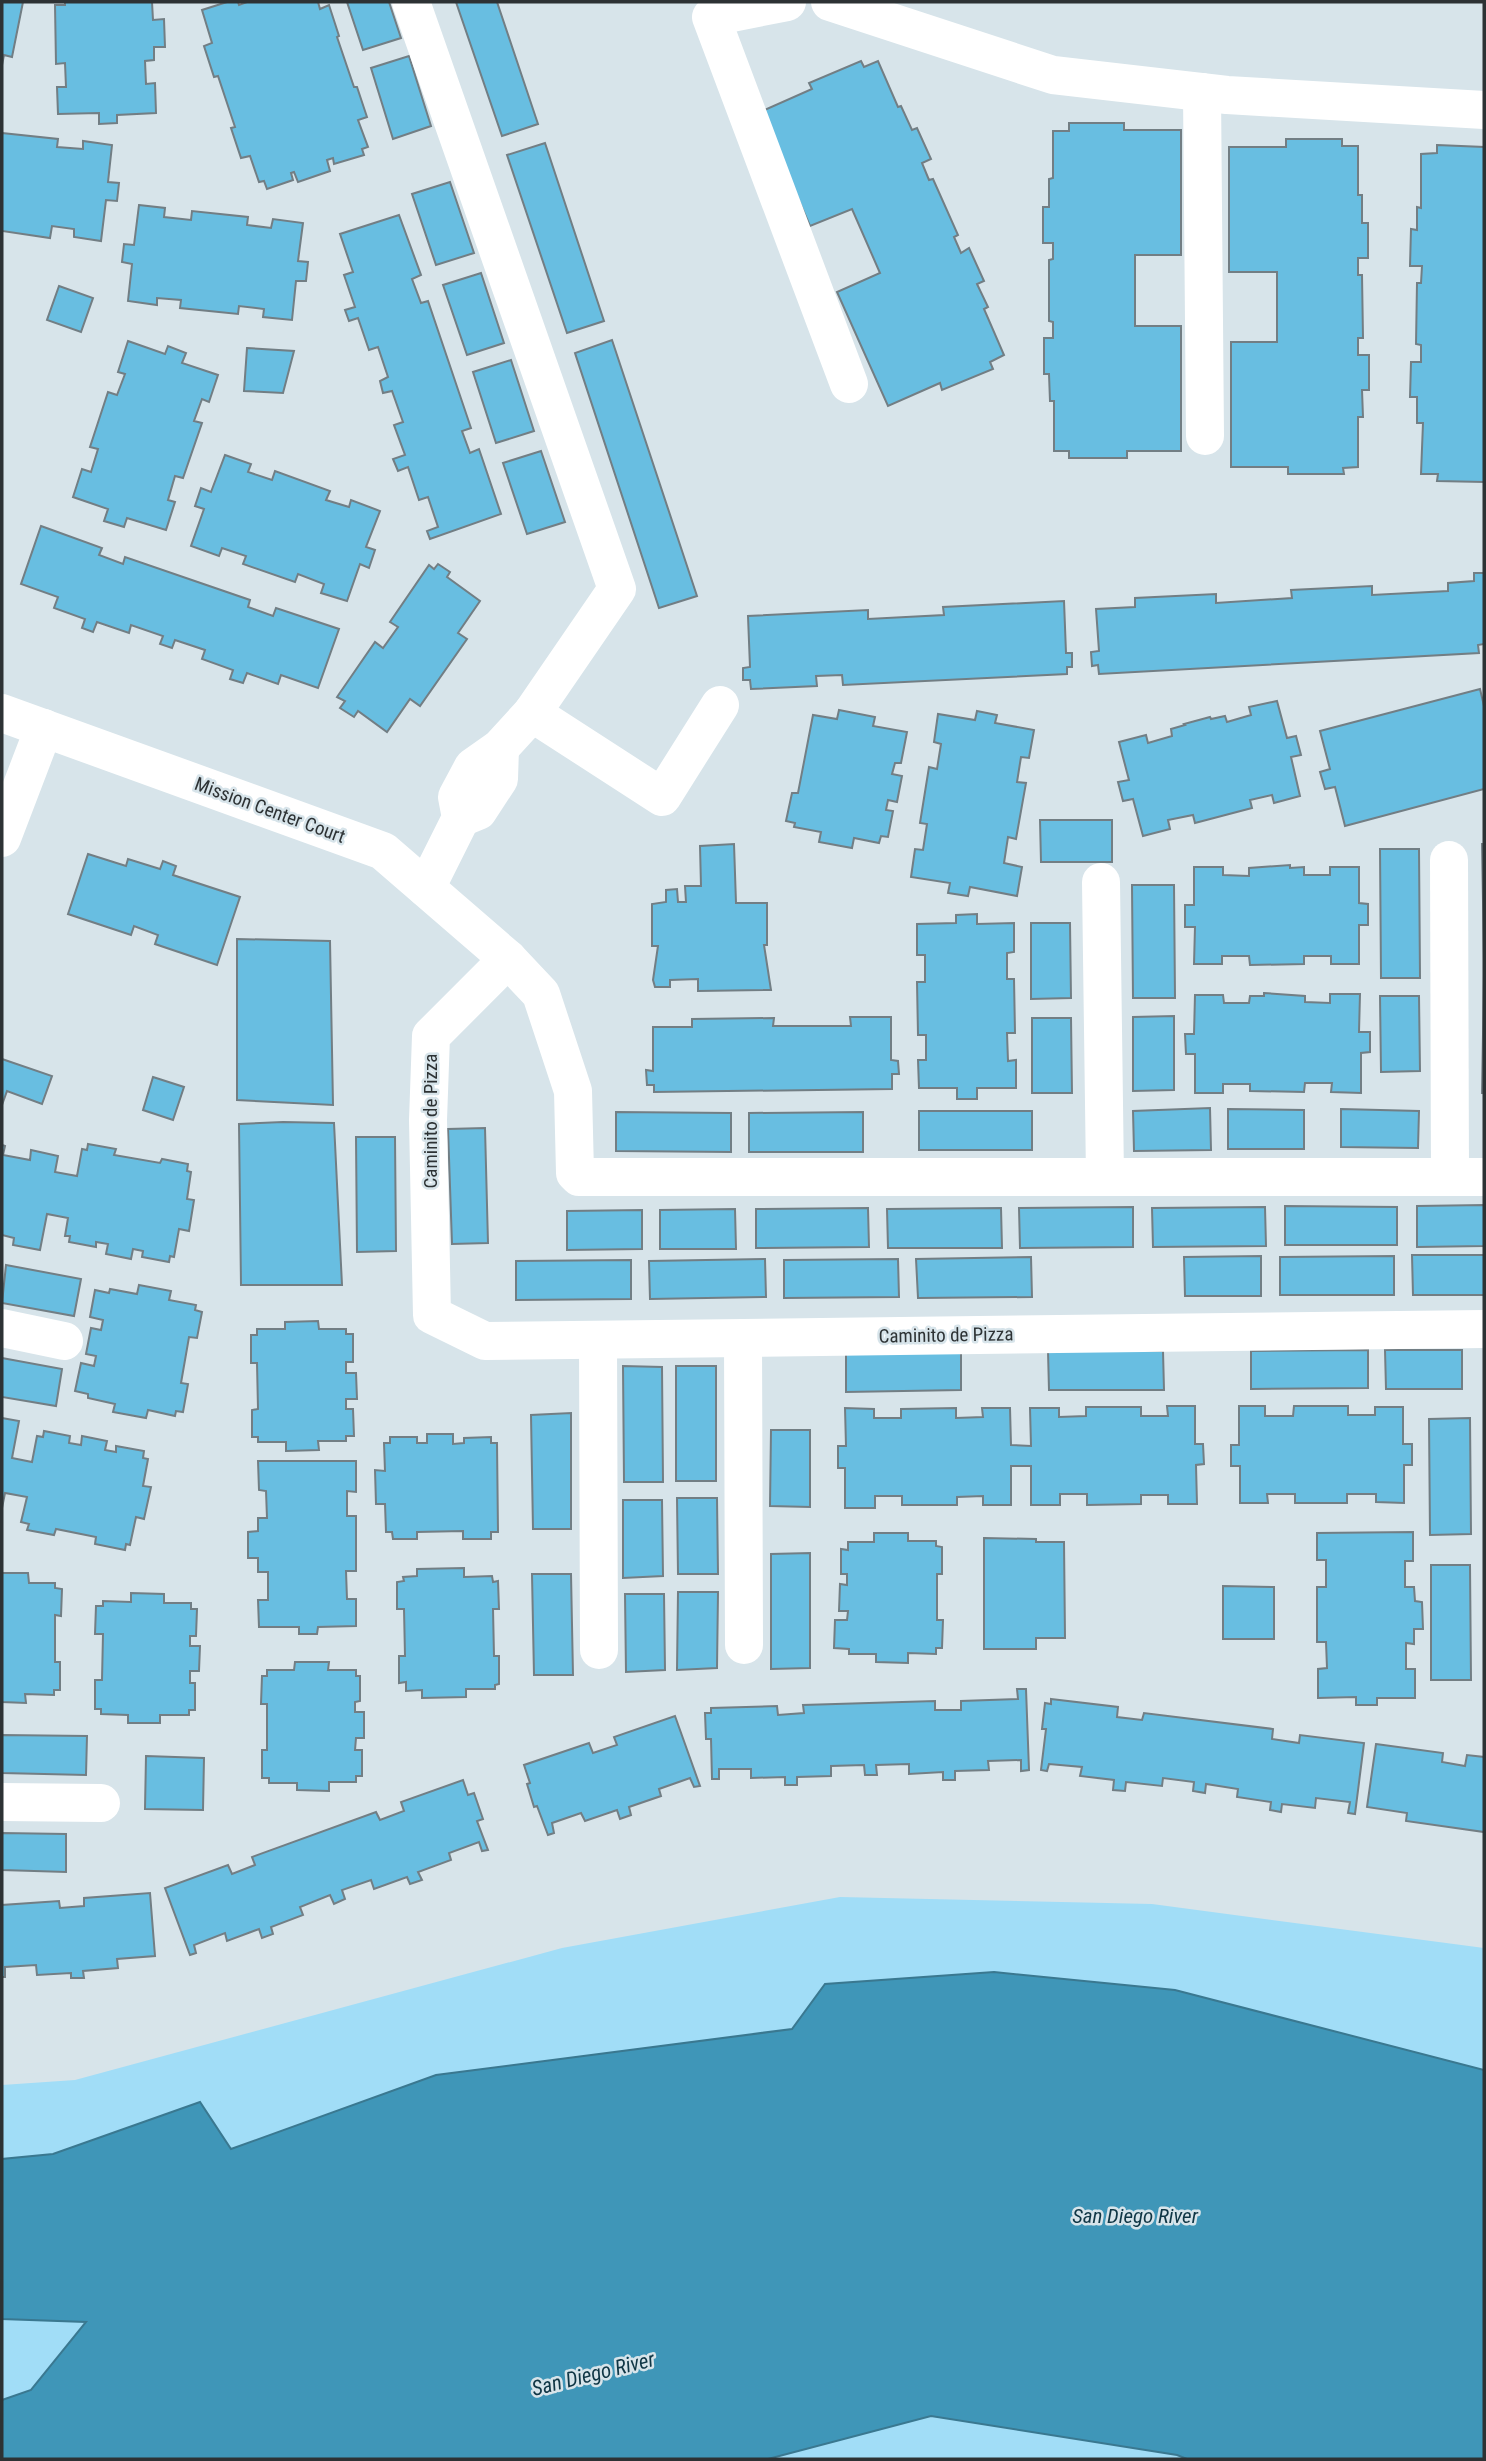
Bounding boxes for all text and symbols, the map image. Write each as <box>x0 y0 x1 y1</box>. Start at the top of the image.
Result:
street label: Mission Center Court <box>192 772 348 848</box>
street label: Caminito de Pizza <box>419 1054 442 1188</box>
street label: Caminito de Pizza <box>878 1322 1014 1348</box>
water label: San Diego River <box>1072 2204 1199 2228</box>
water label: San Diego River <box>529 2347 658 2401</box>

